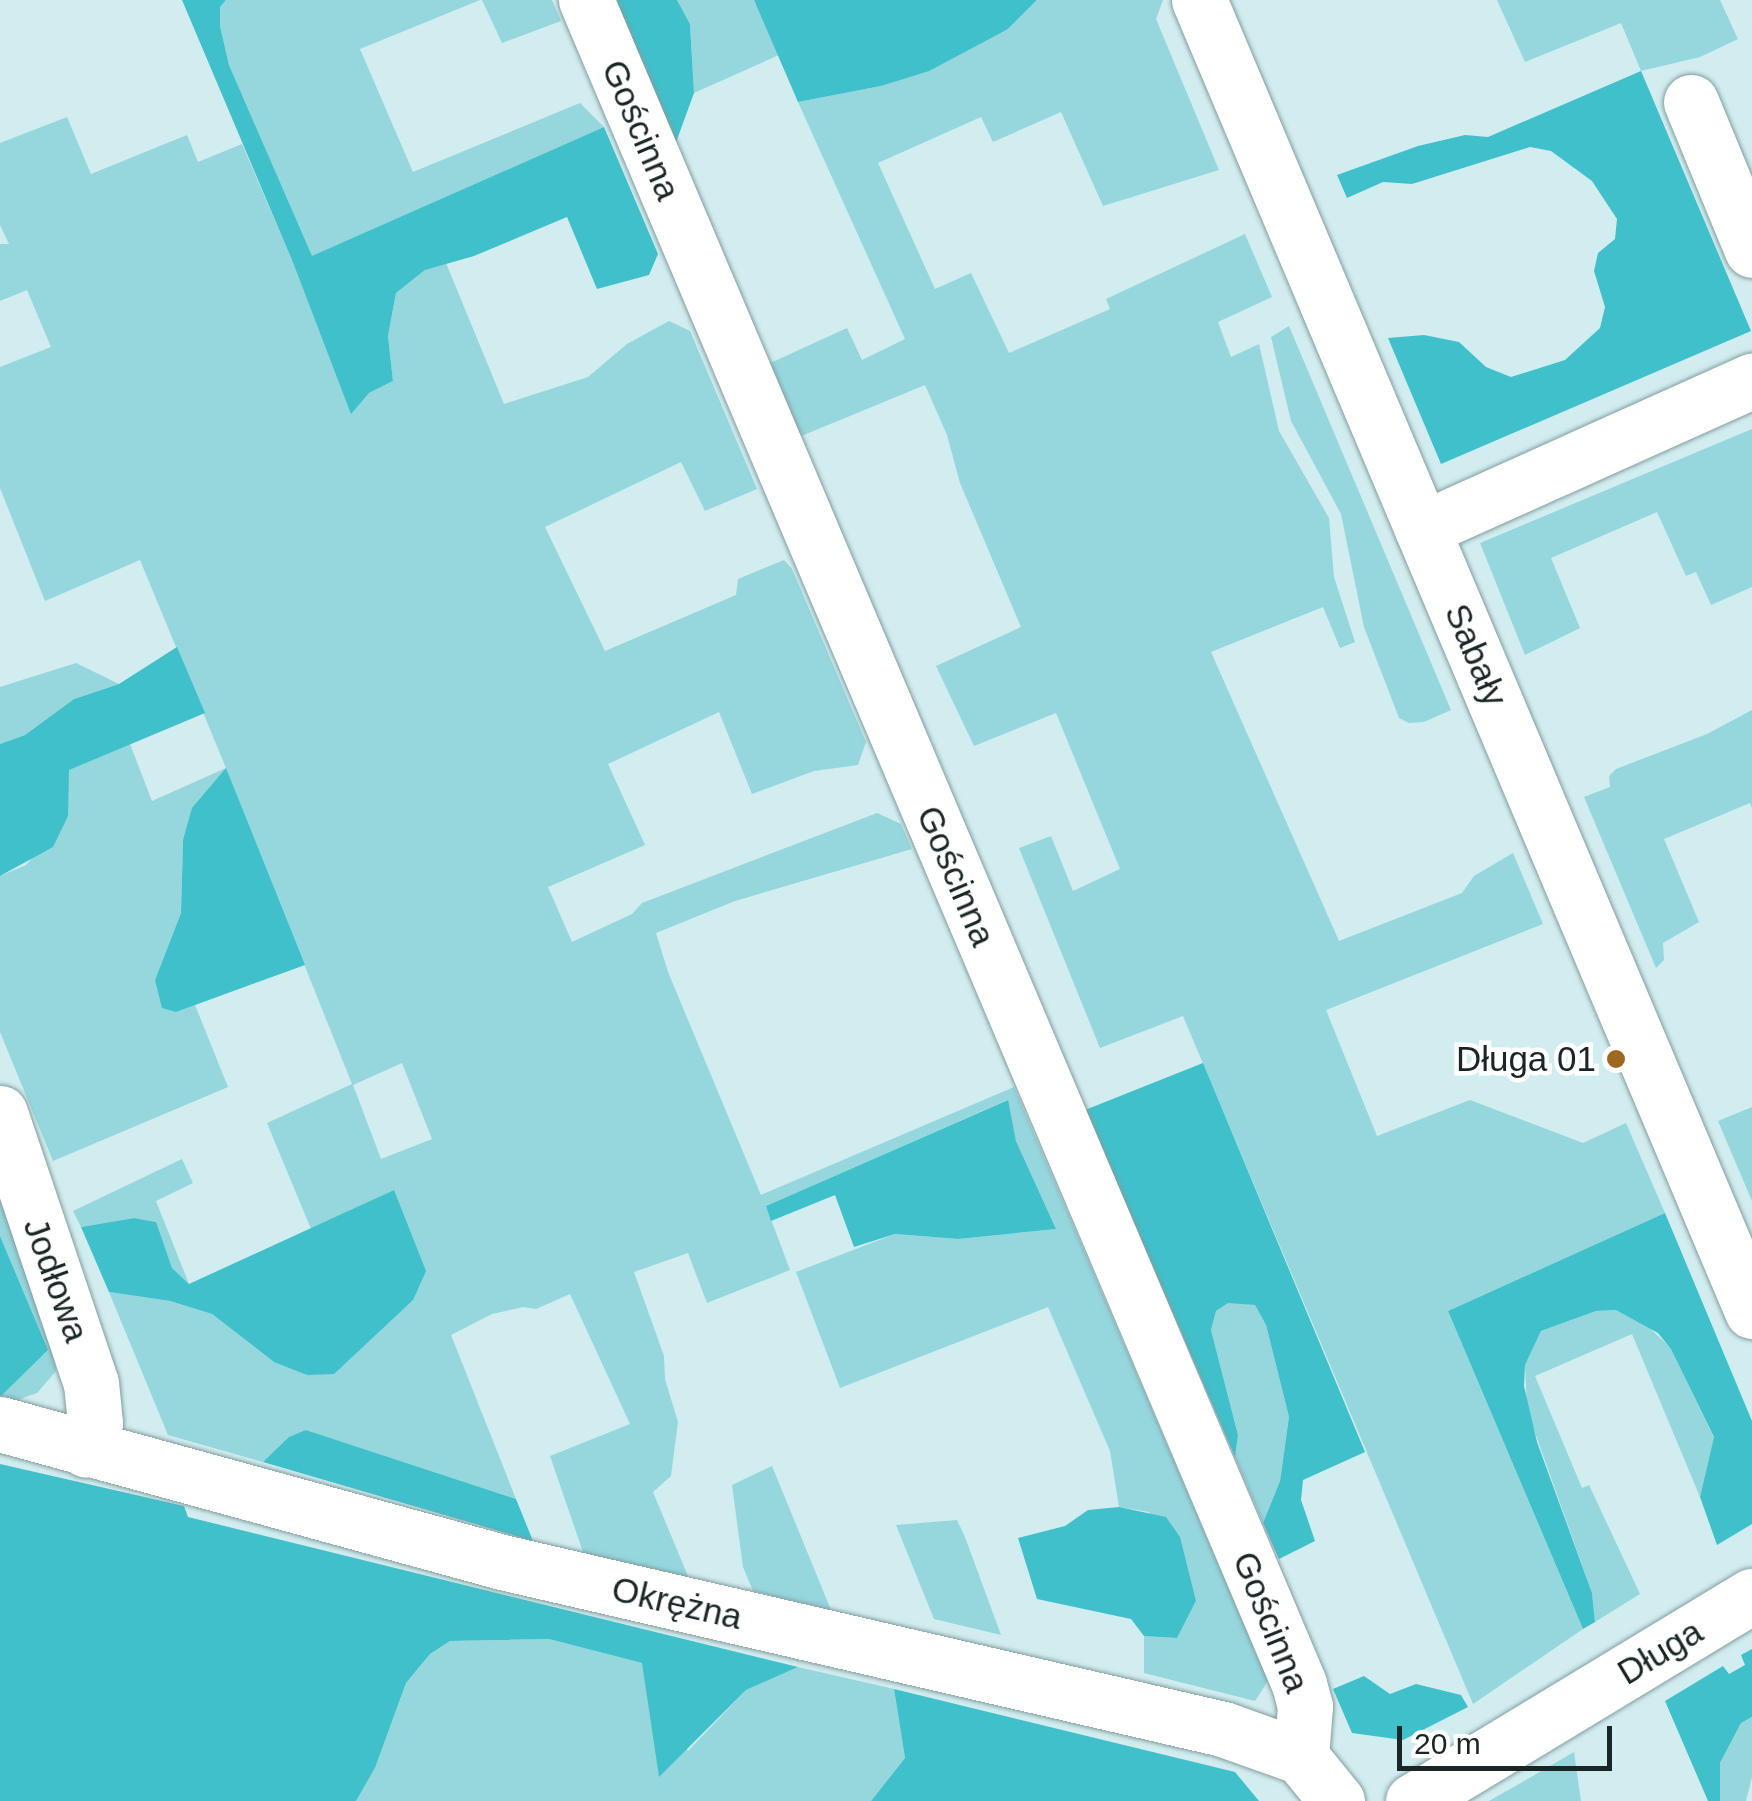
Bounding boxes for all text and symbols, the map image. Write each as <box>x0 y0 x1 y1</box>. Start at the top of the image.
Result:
street label: Gościnna <box>593 54 689 206</box>
street label: Sabały <box>1436 598 1516 712</box>
street label: Gościnna <box>908 800 1004 952</box>
place label: Długa 01 <box>1456 1038 1596 1080</box>
marker: Długa 01 <box>1605 1048 1627 1070</box>
street label: Jodłowa <box>14 1212 98 1348</box>
street label: Gościnna <box>1224 1546 1318 1698</box>
street label: Okrężna <box>608 1568 746 1638</box>
street label: Długa <box>1610 1610 1710 1694</box>
scale bar <box>1402 1706 1617 1768</box>
text: 20 m <box>1414 1727 1481 1760</box>

